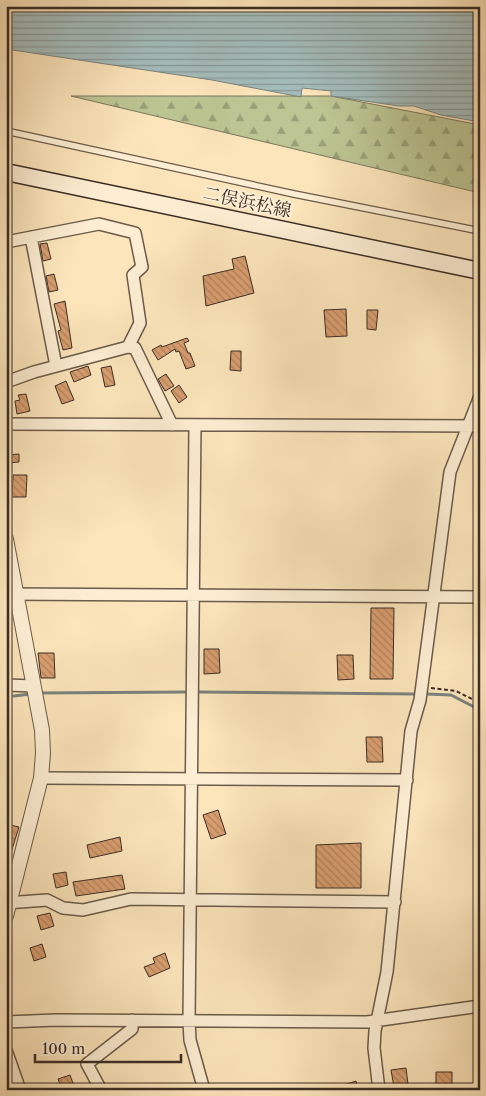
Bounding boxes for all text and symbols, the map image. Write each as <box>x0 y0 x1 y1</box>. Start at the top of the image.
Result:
street label: 二俣浜松線 <box>201 182 293 222</box>
scale bar <box>35 1031 181 1063</box>
text: 100 m <box>42 1039 85 1058</box>

